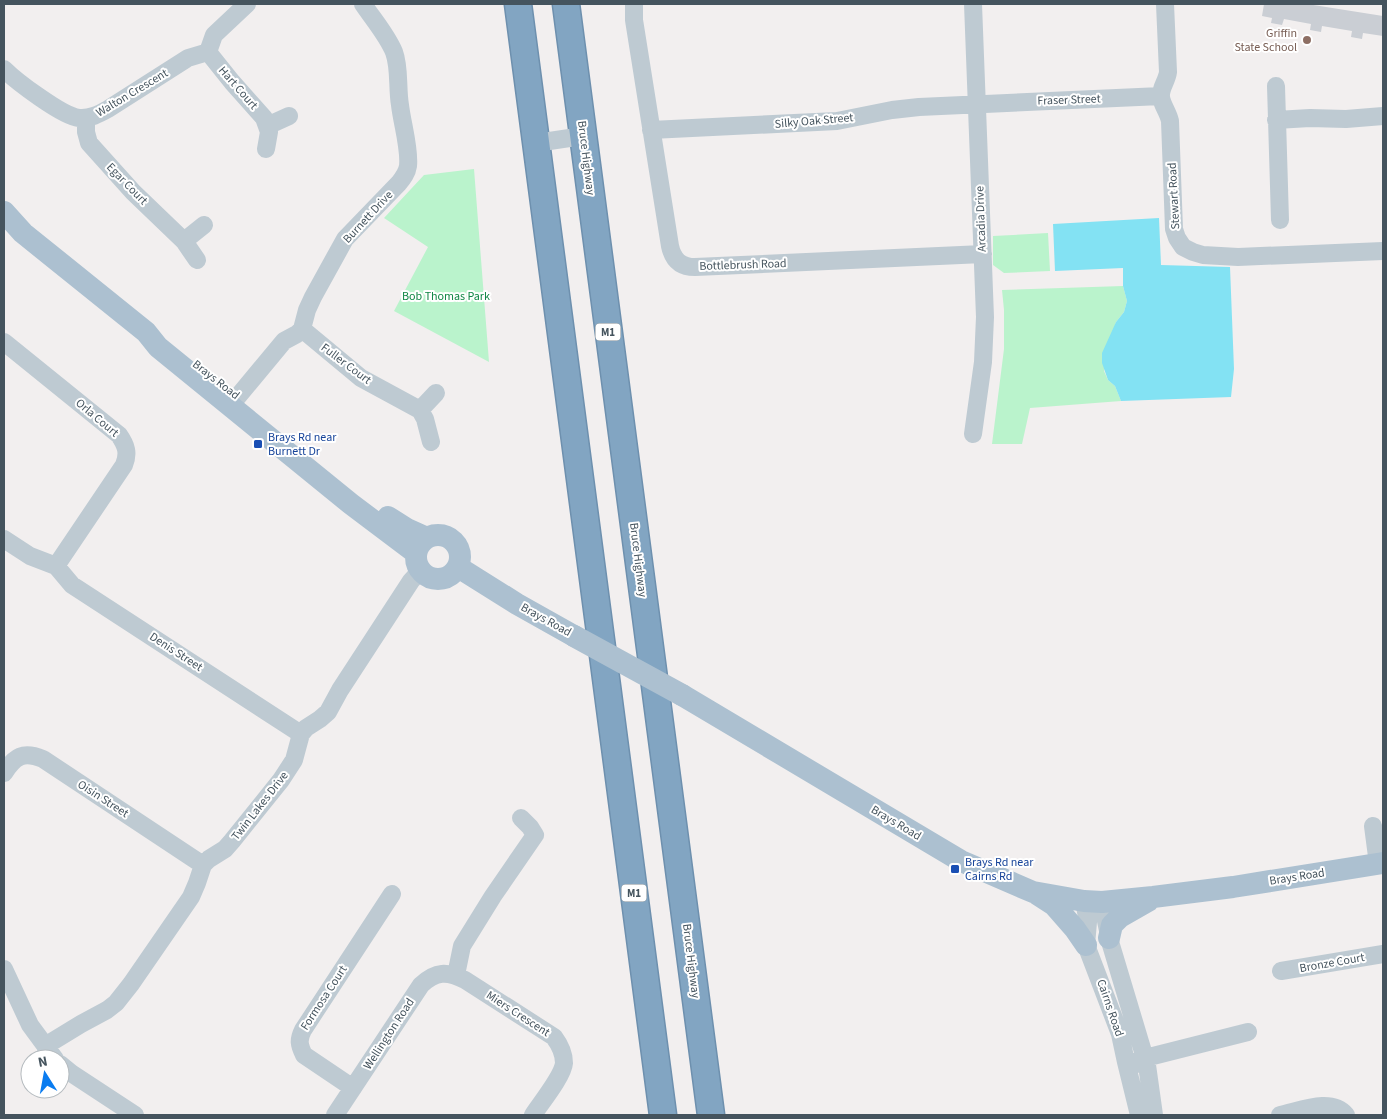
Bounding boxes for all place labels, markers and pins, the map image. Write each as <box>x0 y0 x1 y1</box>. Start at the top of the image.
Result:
place label: Griffin State School <box>1234 25 1297 56</box>
marker: Griffin State School <box>1301 34 1313 46</box>
place label: Brays Rd near Burnett Dr <box>268 429 337 460</box>
marker: Brays Rd near Burnett Dr <box>252 438 264 450</box>
place label: Brays Rd near Cairns Rd <box>965 854 1034 885</box>
marker: Brays Rd near Cairns Rd <box>949 863 961 875</box>

